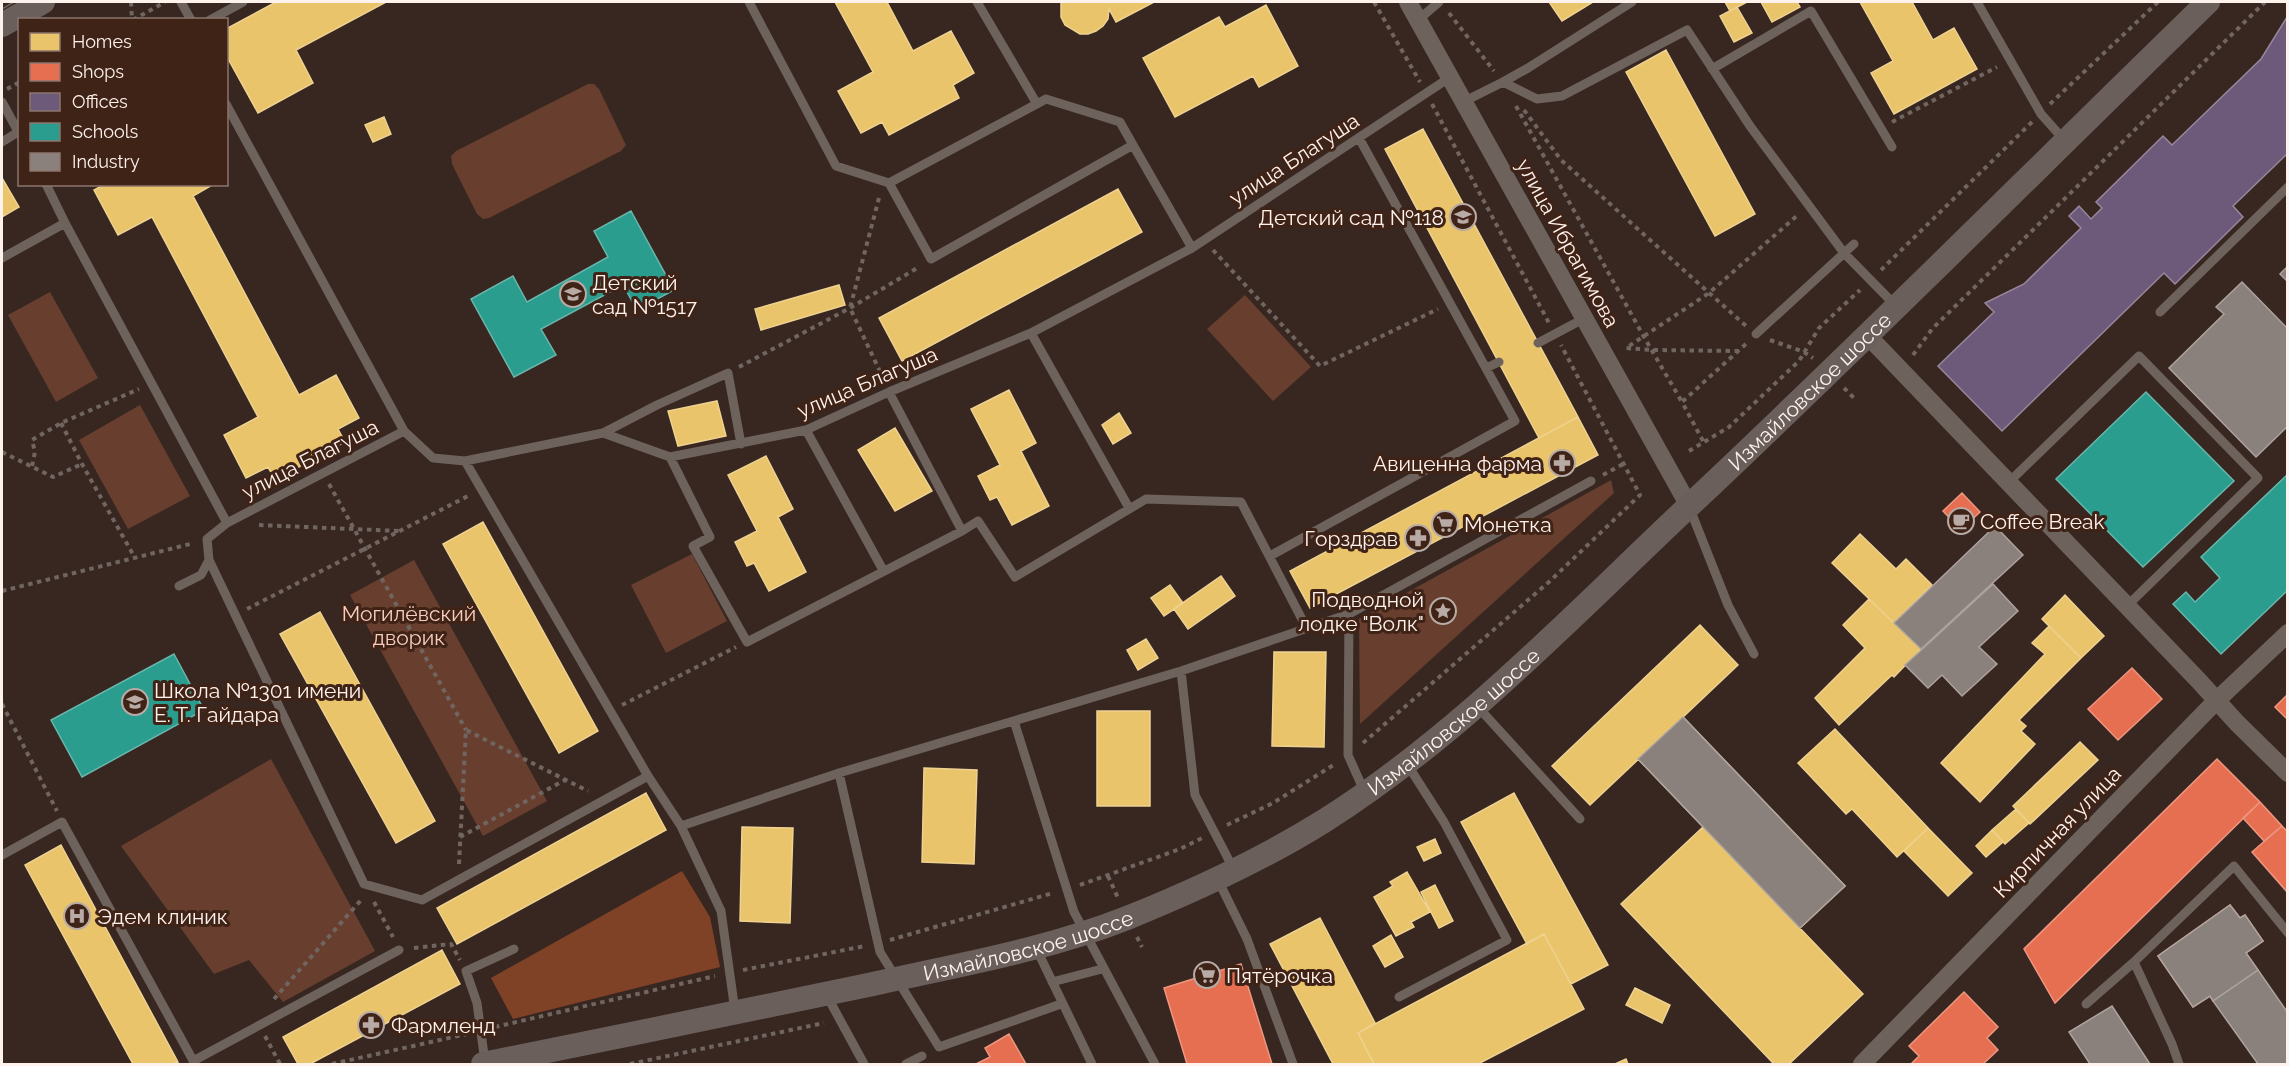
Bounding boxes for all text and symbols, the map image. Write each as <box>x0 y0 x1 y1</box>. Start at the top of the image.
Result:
legend <box>18 18 228 186</box>
text: Homes <box>72 31 132 52</box>
text: Shops <box>72 61 124 82</box>
text: Offices <box>72 91 128 112</box>
street label: улица Благуша <box>1224 108 1364 210</box>
text: Schools <box>72 121 139 142</box>
text: Industry <box>72 151 140 172</box>
street label: улица Ибрагимова <box>1511 154 1625 332</box>
school or university icon: Детский сад №118 <box>1448 202 1478 232</box>
place label: Детский сад №118 <box>1258 205 1444 230</box>
place label: Детский сад №1517 <box>592 270 698 319</box>
school or university icon: Детский сад №1517 <box>558 279 588 309</box>
street label: Измайловское шоссе <box>1723 307 1896 475</box>
street label: улица Благуша <box>793 341 941 423</box>
street label: улица Благуша <box>238 414 382 504</box>
pharmacy icon: Авиценна фарма <box>1547 448 1577 478</box>
place label: Авиценна фарма <box>1373 451 1542 476</box>
cafe icon: Coffee Break <box>1946 506 1976 536</box>
supermarket icon: Монетка <box>1430 509 1460 539</box>
place label: Coffee Break <box>1980 509 2105 534</box>
place label: Монетка <box>1464 512 1552 537</box>
pharmacy icon: Горздрав <box>1403 523 1433 553</box>
place label: Горздрав <box>1304 526 1398 551</box>
place label: Подводной лодке "Волк" <box>1298 587 1424 636</box>
place icon: Подводной лодке "Волк" <box>1428 596 1458 626</box>
park label: Могилёвский дворик <box>342 601 476 650</box>
street label: Измайловское шоссе <box>1362 643 1545 800</box>
place label: Школа №1301 имени Е. Т. Гайдара <box>154 678 361 727</box>
school or university icon: Школа №1301 имени Е. Т. Гайдара <box>120 687 150 717</box>
street label: Кирпичная улица <box>1988 761 2126 903</box>
hospital icon: Эдем клиник <box>62 901 92 931</box>
place label: Эдем клиник <box>97 904 228 929</box>
street label: Измайловское шоссе <box>921 904 1137 985</box>
supermarket icon: Пятёрочка <box>1192 960 1222 990</box>
place label: Пятёрочка <box>1226 963 1333 988</box>
pharmacy icon: Фармленд <box>356 1010 386 1040</box>
place label: Фармленд <box>391 1013 496 1038</box>

